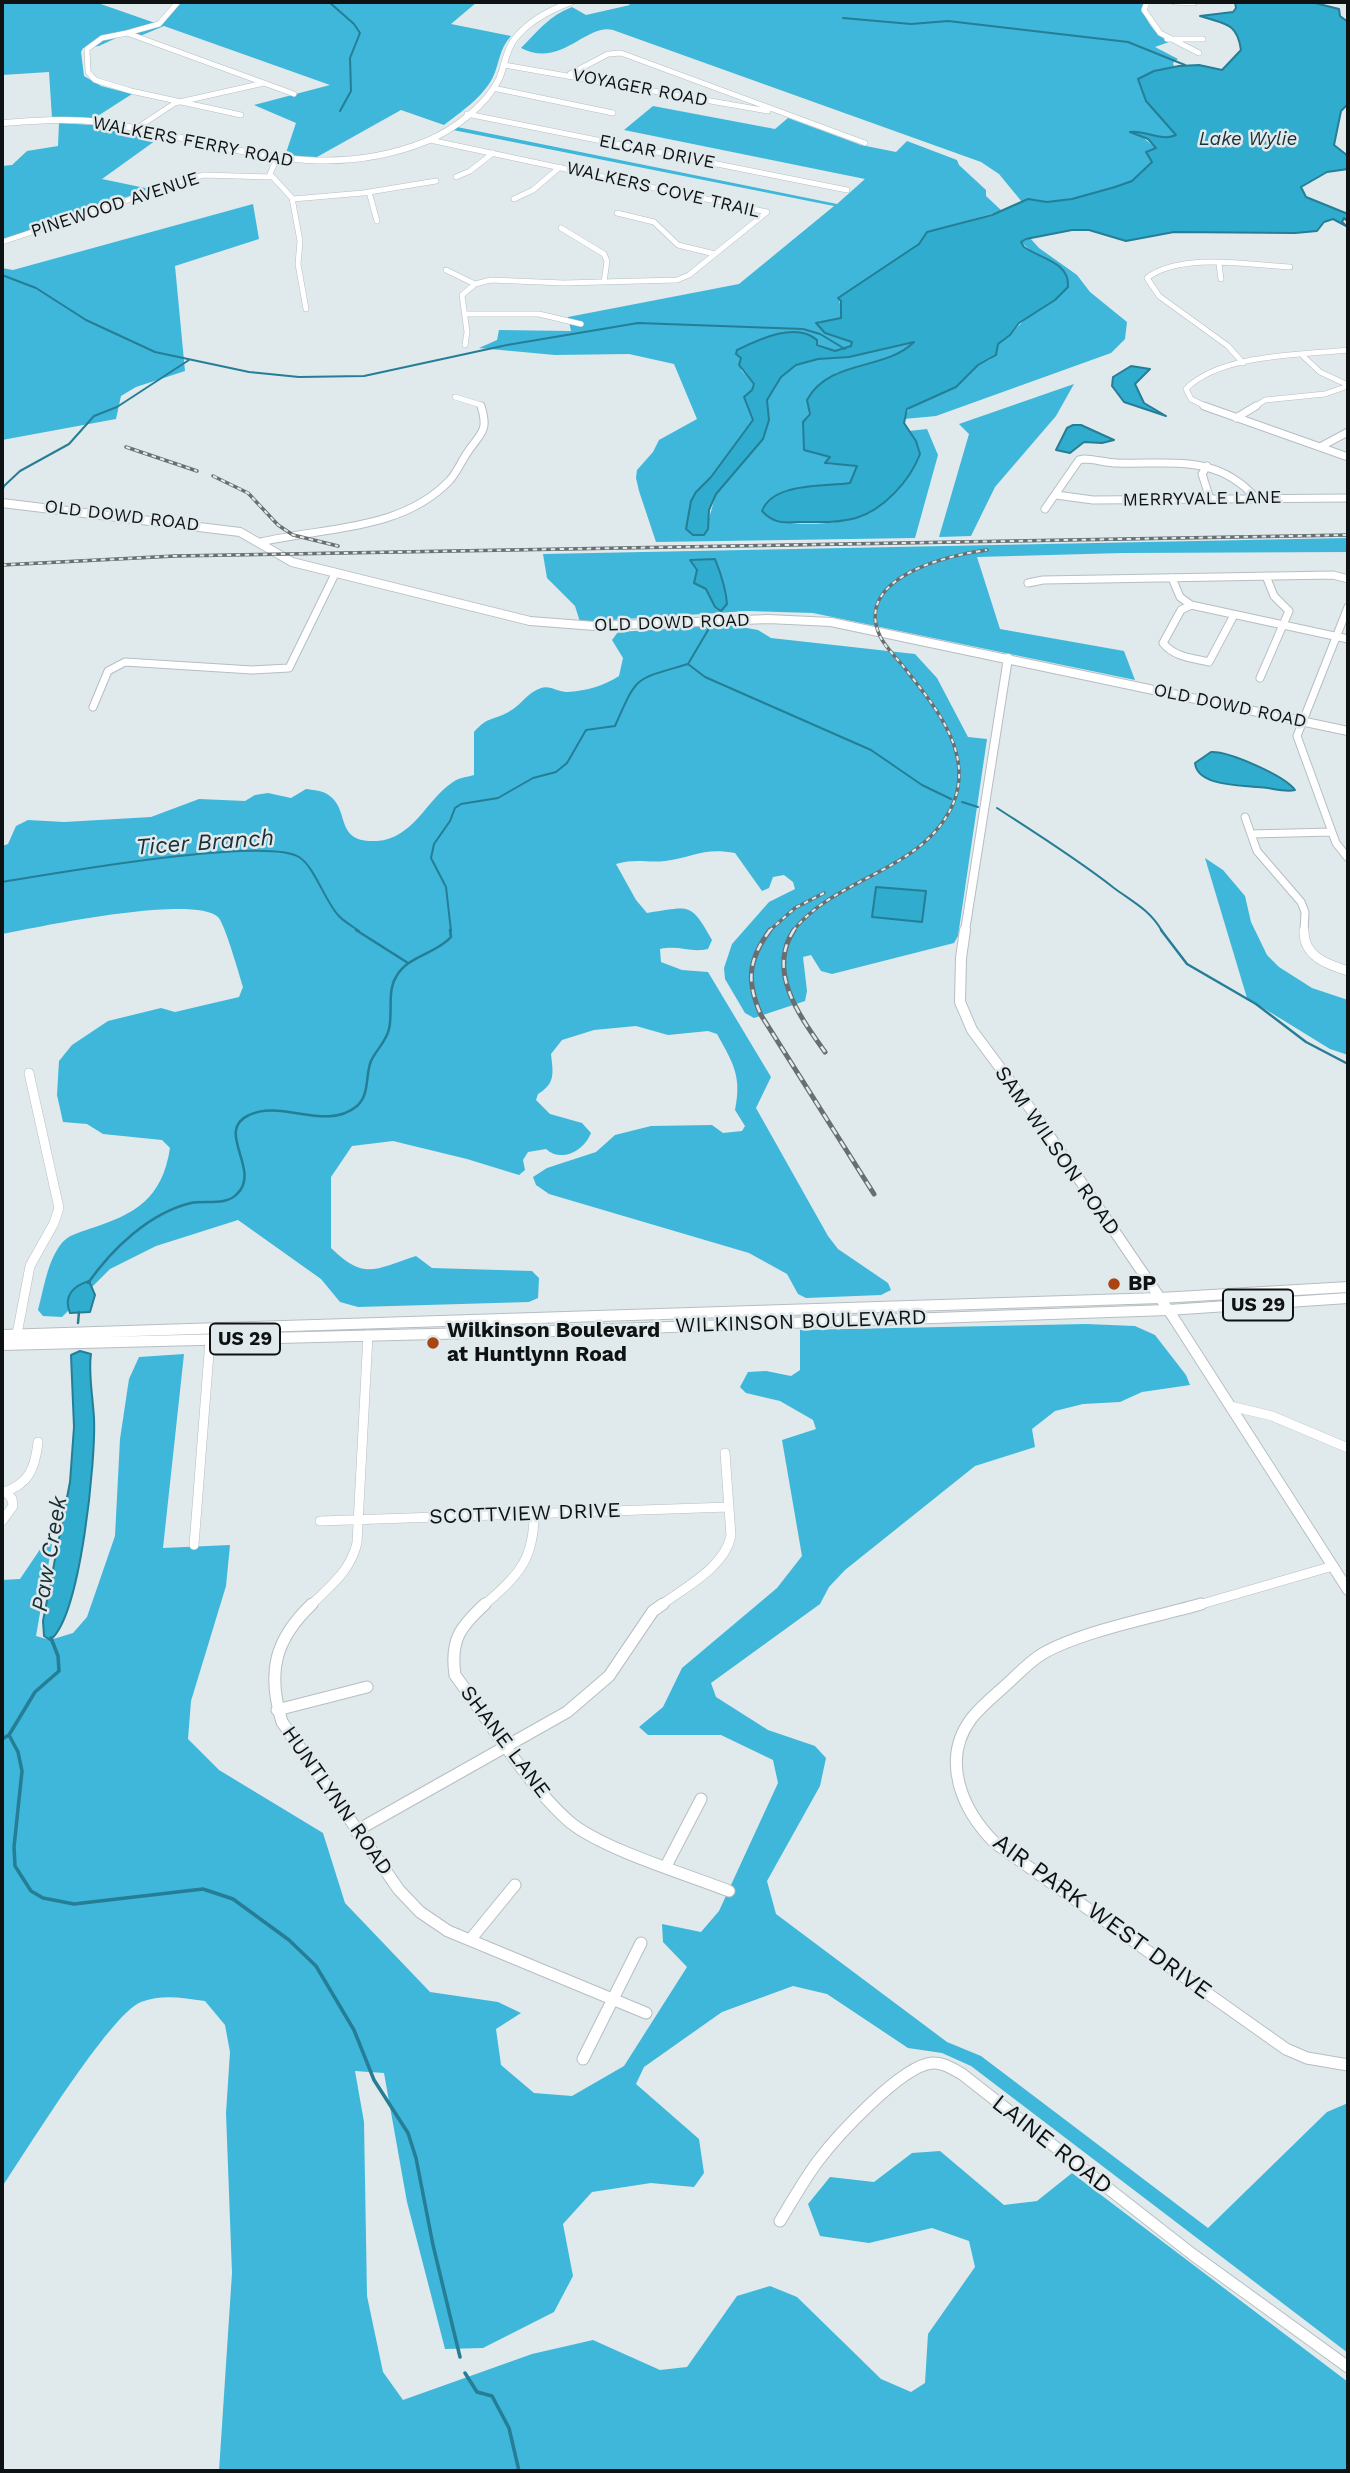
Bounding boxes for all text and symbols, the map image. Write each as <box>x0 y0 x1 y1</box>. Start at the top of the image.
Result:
street label: VOYAGER ROAD <box>570 64 710 112</box>
street label: WALKERS FERRY ROAD <box>91 112 295 172</box>
water label: Lake Wylie <box>1199 128 1297 150</box>
street label: ELCAR DRIVE <box>597 130 717 174</box>
street label: WALKERS COVE TRAIL <box>564 157 762 223</box>
street label: PINEWOOD AVENUE <box>28 168 202 242</box>
street label: MERRYVALE LANE <box>1122 487 1282 511</box>
street label: OLD DOWD ROAD <box>43 496 201 536</box>
street label: OLD DOWD ROAD <box>594 609 750 637</box>
street label: OLD DOWD ROAD <box>1152 679 1308 733</box>
water label: Ticer Branch <box>135 824 275 862</box>
street label: SAM WILSON ROAD <box>989 1061 1125 1241</box>
place label: BP <box>1128 1271 1156 1297</box>
marker: BP <box>1106 1276 1122 1292</box>
road number: US 29 <box>1223 1289 1293 1320</box>
street label: WILKINSON BOULEVARD <box>675 1305 927 1339</box>
place label: Wilkinson Boulevard at Huntlynn Road <box>447 1318 660 1368</box>
road number: US 29 <box>210 1324 280 1354</box>
marker: Wilkinson Boulevard at Huntlynn Road <box>425 1335 441 1351</box>
water label: Paw Creek <box>26 1494 74 1614</box>
street label: SCOTTVIEW DRIVE <box>429 1498 621 1530</box>
street label: SHANE LANE <box>455 1681 555 1803</box>
street label: HUNTLYNN ROAD <box>276 1722 398 1880</box>
street label: AIR PARK WEST DRIVE <box>987 1828 1217 2006</box>
street label: LAINE ROAD <box>986 2089 1118 2201</box>

